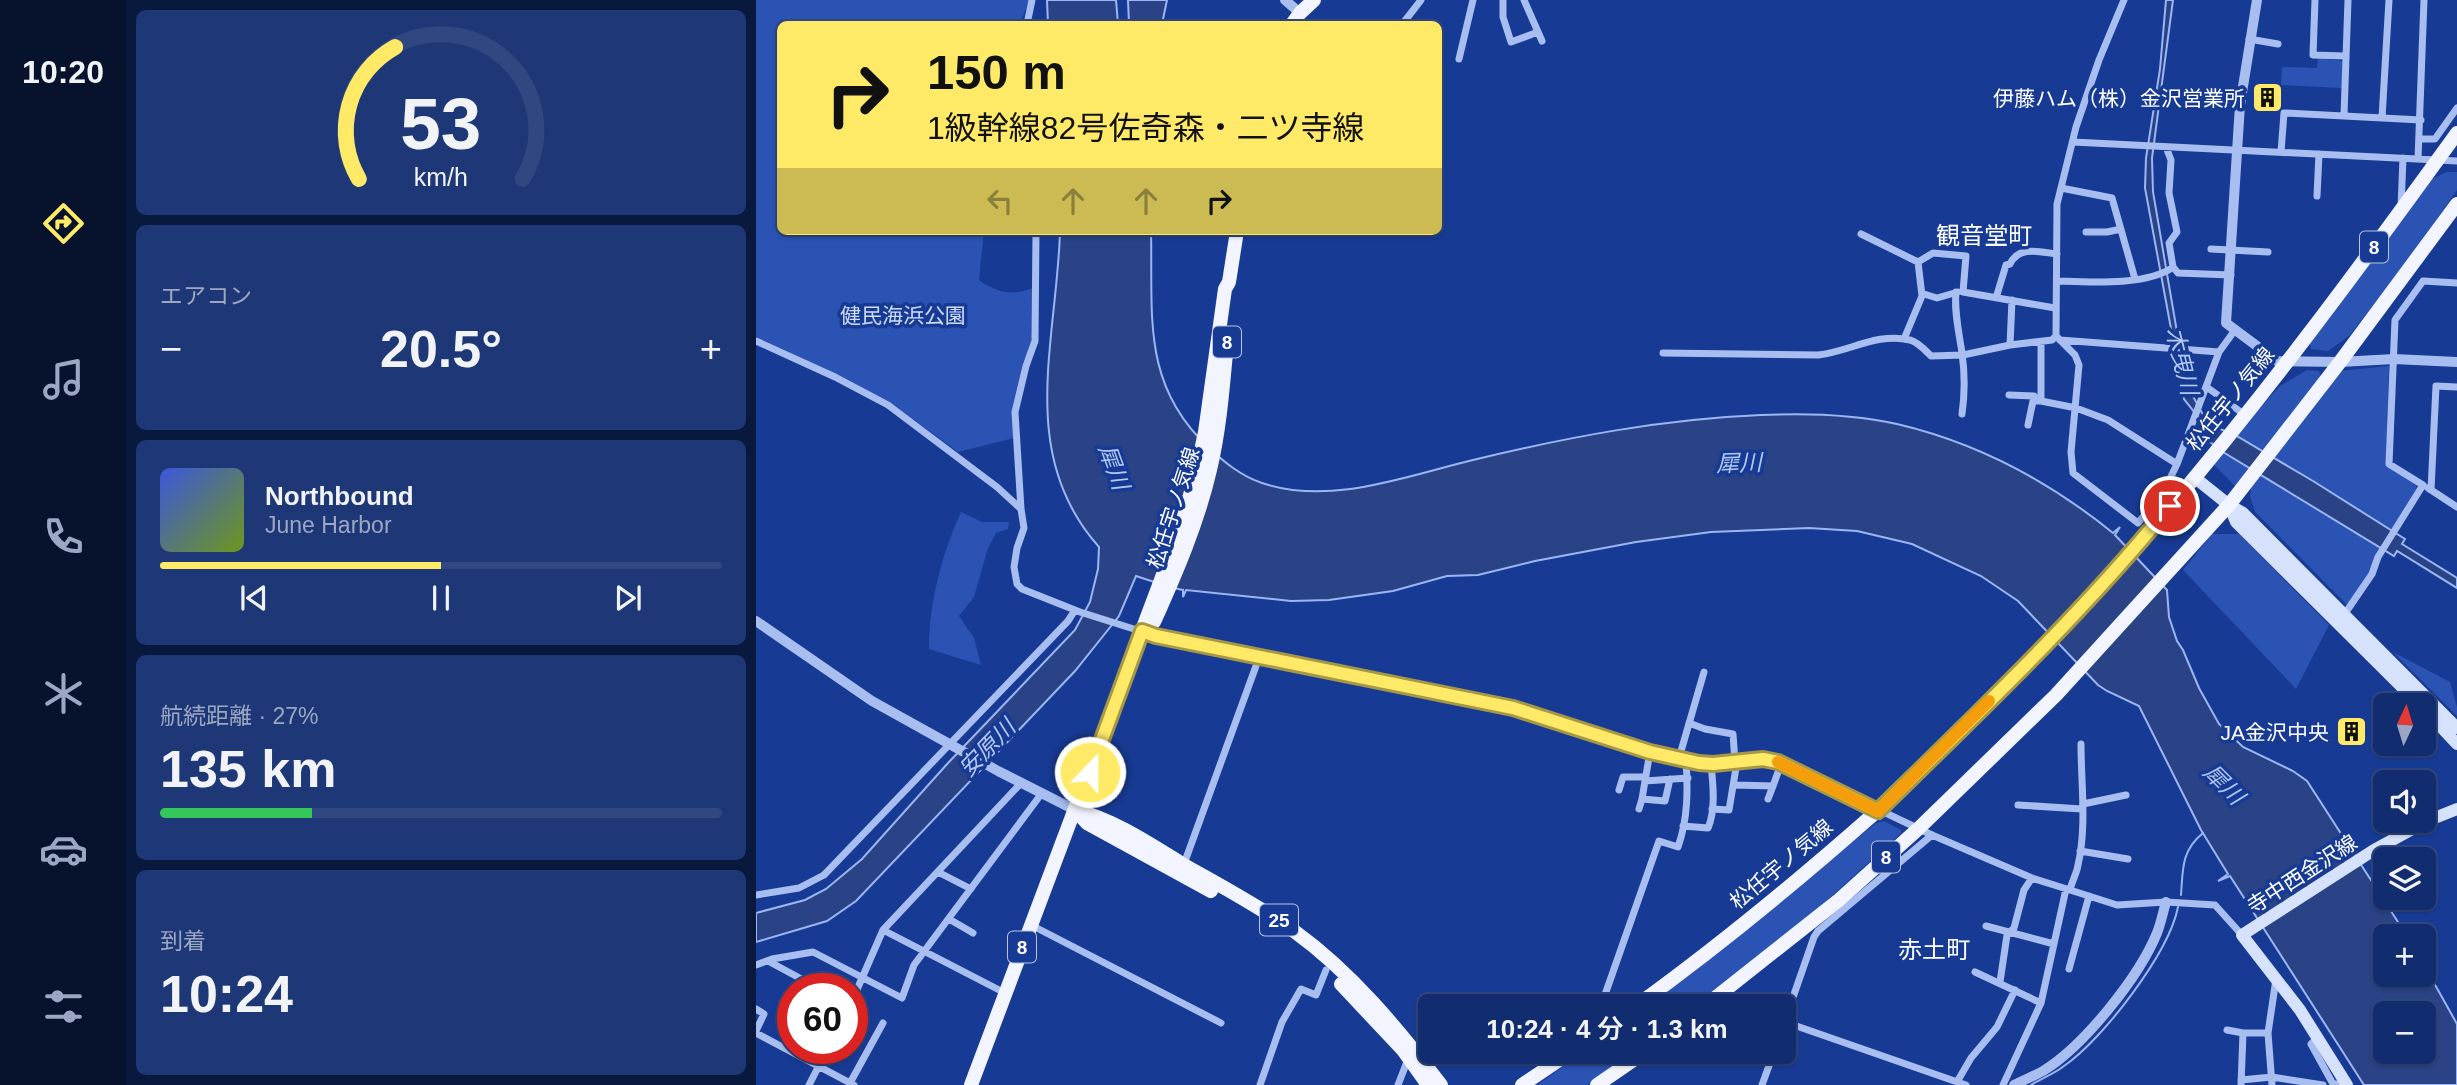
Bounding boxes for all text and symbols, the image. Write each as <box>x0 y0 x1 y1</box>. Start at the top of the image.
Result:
text: 150 m <box>927 45 1066 99</box>
icon: right <box>812 49 903 140</box>
text: 10:20 <box>22 54 104 90</box>
building icon: 伊藤ハム（株）金沢営業所 <box>2251 81 2285 115</box>
text: 53 <box>401 83 481 164</box>
place label: 伊藤ハム（株）金沢営業所 <box>1993 87 2245 110</box>
text: 1級幹線82号佐奇森・二ツ寺線 <box>927 110 1364 146</box>
text: km/h <box>414 162 468 190</box>
icon: left <box>981 182 1019 220</box>
icon: ahead <box>1054 182 1092 220</box>
icon: ahead <box>1127 182 1165 220</box>
icon: right <box>1200 182 1238 220</box>
icon: directions <box>39 199 88 248</box>
district label: 観音堂町 <box>1936 222 2032 249</box>
road number: 8 <box>2360 232 2388 262</box>
text: エアコン <box>160 283 252 309</box>
park label: 健民海浜公園 <box>840 304 966 327</box>
text: 20.5° <box>380 320 502 378</box>
water label: 木曳川 <box>2161 324 2204 401</box>
road number: 8 <box>1213 326 1241 358</box>
text: − <box>160 328 182 370</box>
text: + <box>700 328 722 370</box>
street label: 松任宇ノ気線 <box>2181 343 2279 455</box>
icon: music <box>39 355 88 404</box>
water label: 犀川 <box>1094 441 1135 496</box>
street label: 松任宇ノ気線 <box>1143 445 1203 571</box>
water label: 犀川 <box>1716 449 1765 477</box>
pin <box>2140 476 2200 536</box>
text: Northbound <box>265 481 414 511</box>
icon: arrive <box>2151 487 2189 525</box>
icon: phone <box>39 512 88 561</box>
text: June Harbor <box>265 512 392 538</box>
icon: previous <box>235 579 273 617</box>
icon: pause <box>422 579 460 617</box>
icon: next <box>609 579 647 617</box>
icon: climate <box>39 669 88 718</box>
north arrow <box>2373 693 2436 756</box>
map controls <box>2373 693 2436 1064</box>
text: 航続距離 · 27% <box>160 703 318 729</box>
water label: 安原川 <box>954 712 1022 782</box>
building icon: JA金沢中央 <box>2335 715 2369 749</box>
place label: JA金沢中央 <box>2220 721 2329 744</box>
position arrow <box>1053 735 1127 809</box>
text: 135 km <box>160 740 336 798</box>
water label: 犀川 <box>2199 759 2252 812</box>
button: sound <box>2373 770 2436 833</box>
street label: 松任宇ノ気線 <box>1725 815 1837 913</box>
icon: car <box>39 825 88 874</box>
street label: 寺中西金沢線 <box>2243 830 2361 918</box>
road number: 8 <box>1872 842 1900 872</box>
button: layers <box>2373 847 2436 910</box>
road number: 25 <box>1260 904 1298 936</box>
button: + <box>2373 924 2436 987</box>
text: 到着 <box>160 928 206 954</box>
road number: 8 <box>1008 931 1036 962</box>
district label: 赤土町 <box>1898 936 1970 963</box>
text: 10:24 <box>160 965 293 1023</box>
speed limit sign: 60 <box>777 973 868 1064</box>
icon: filters <box>39 982 88 1031</box>
button: − <box>2373 1001 2436 1064</box>
text: 10:24 · 4 分 · 1.3 km <box>1486 1014 1728 1044</box>

